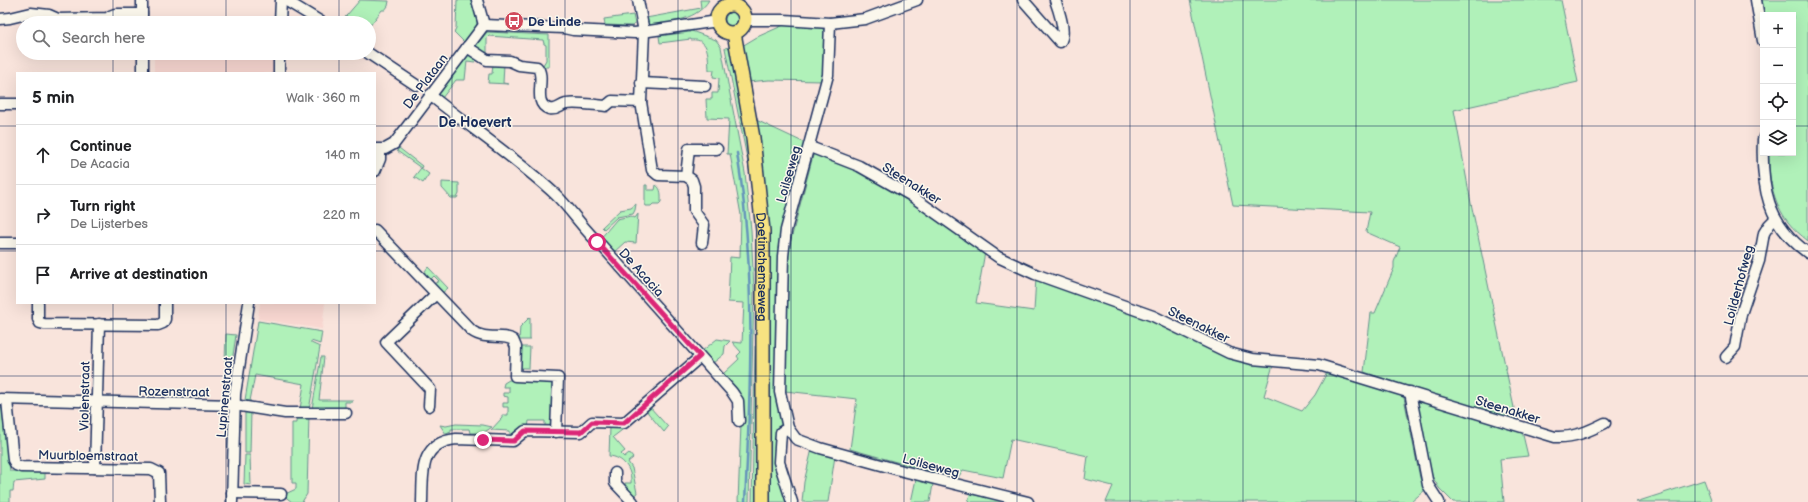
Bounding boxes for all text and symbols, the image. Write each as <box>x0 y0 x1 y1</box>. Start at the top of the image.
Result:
bus stop icon: De Linde <box>503 10 525 32</box>
map controls <box>1760 12 1796 156</box>
button: + <box>1760 12 1796 48</box>
place label: De Linde <box>528 14 582 30</box>
search box <box>16 16 376 60</box>
icon: search <box>30 27 52 49</box>
text: Search here <box>62 29 145 48</box>
button: − <box>1760 48 1796 84</box>
street label: De Plataan <box>400 51 452 112</box>
button: locate <box>1760 84 1796 120</box>
text: 5 min <box>32 88 75 108</box>
text: Walk · 360 m <box>286 90 360 106</box>
district label: De Hoevert <box>439 114 512 131</box>
button: layers <box>1760 120 1796 156</box>
text: Continue <box>70 137 132 156</box>
icon: ahead <box>32 144 54 166</box>
street label: Loilseweg <box>773 144 805 205</box>
text: 140 m <box>325 147 360 163</box>
text: De Acacia <box>70 156 130 172</box>
street label: Steenakker <box>879 159 944 208</box>
text: Turn right <box>70 197 135 216</box>
icon: right <box>32 204 54 226</box>
text: 220 m <box>323 207 360 223</box>
street label: Doetinchemseweg <box>752 211 770 321</box>
text: De Lijsterbes <box>70 216 148 232</box>
route start <box>588 233 606 251</box>
street label: Loilderhofweg <box>1721 243 1757 327</box>
street label: De Acacia <box>615 245 667 300</box>
icon: arrive <box>32 264 54 286</box>
text: Arrive at destination <box>70 265 208 284</box>
street label: Steenakker <box>1165 303 1232 347</box>
street label: Lupinenstraat <box>213 356 237 438</box>
street label: Violenstraat <box>76 361 94 431</box>
street label: Rozenstraat <box>138 383 210 401</box>
street label: Steenakker <box>1474 393 1542 427</box>
route end <box>474 431 492 449</box>
street label: Muurbloemstraat <box>38 447 138 465</box>
street label: Loilseweg <box>900 451 961 481</box>

